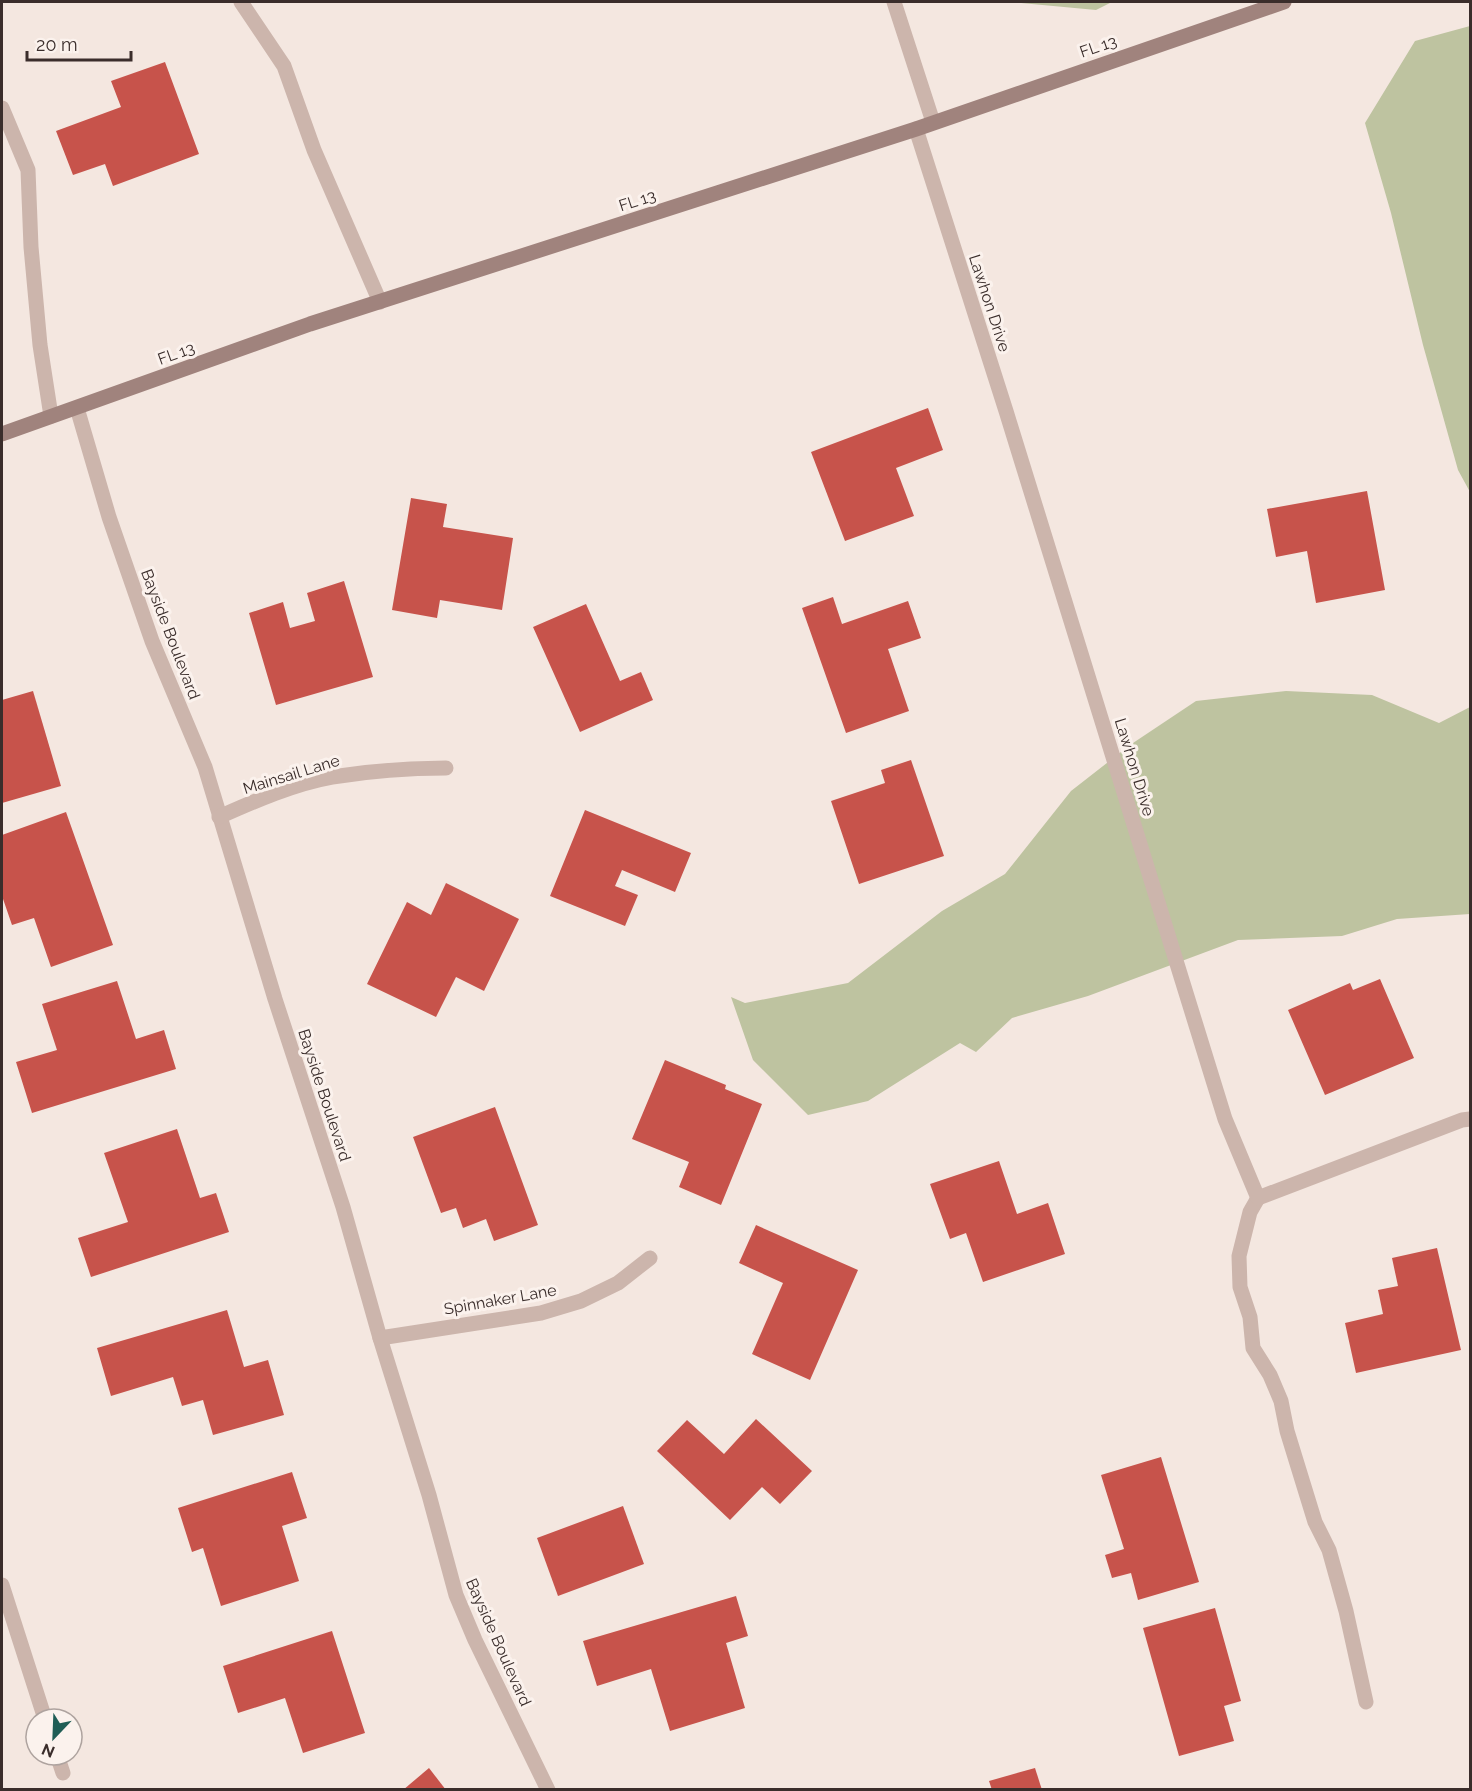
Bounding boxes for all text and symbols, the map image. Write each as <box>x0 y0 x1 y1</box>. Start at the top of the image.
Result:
scale bar <box>27 24 130 62</box>
street label: FL 13 <box>1077 31 1119 62</box>
text: 20 m <box>36 34 78 55</box>
street label: FL 13 <box>616 186 658 215</box>
street label: Lawhon Drive <box>965 252 1014 354</box>
street label: FL 13 <box>155 338 197 369</box>
street label: Bayside Boulevard <box>137 566 204 702</box>
street label: Lawhon Drive <box>1111 716 1158 818</box>
street label: Mainsail Lane <box>240 751 342 798</box>
street label: Bayside Boulevard <box>294 1027 355 1164</box>
street label: Spinnaker Lane <box>442 1280 558 1319</box>
street label: Bayside Boulevard <box>462 1575 535 1709</box>
north arrow <box>24 1707 84 1767</box>
text: N <box>39 1739 58 1761</box>

